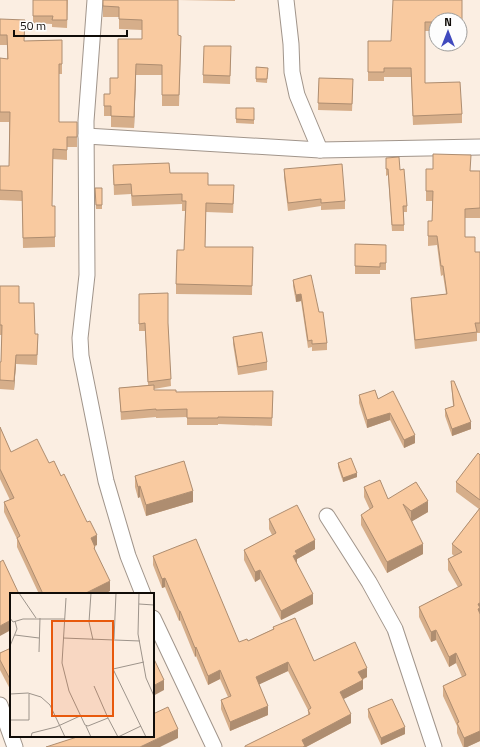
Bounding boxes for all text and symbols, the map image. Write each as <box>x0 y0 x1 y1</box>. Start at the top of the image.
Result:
scale bar <box>14 12 127 38</box>
north arrow <box>428 12 468 52</box>
text: N <box>444 14 452 30</box>
text: 50 m <box>20 16 46 35</box>
inset map <box>10 593 154 737</box>

